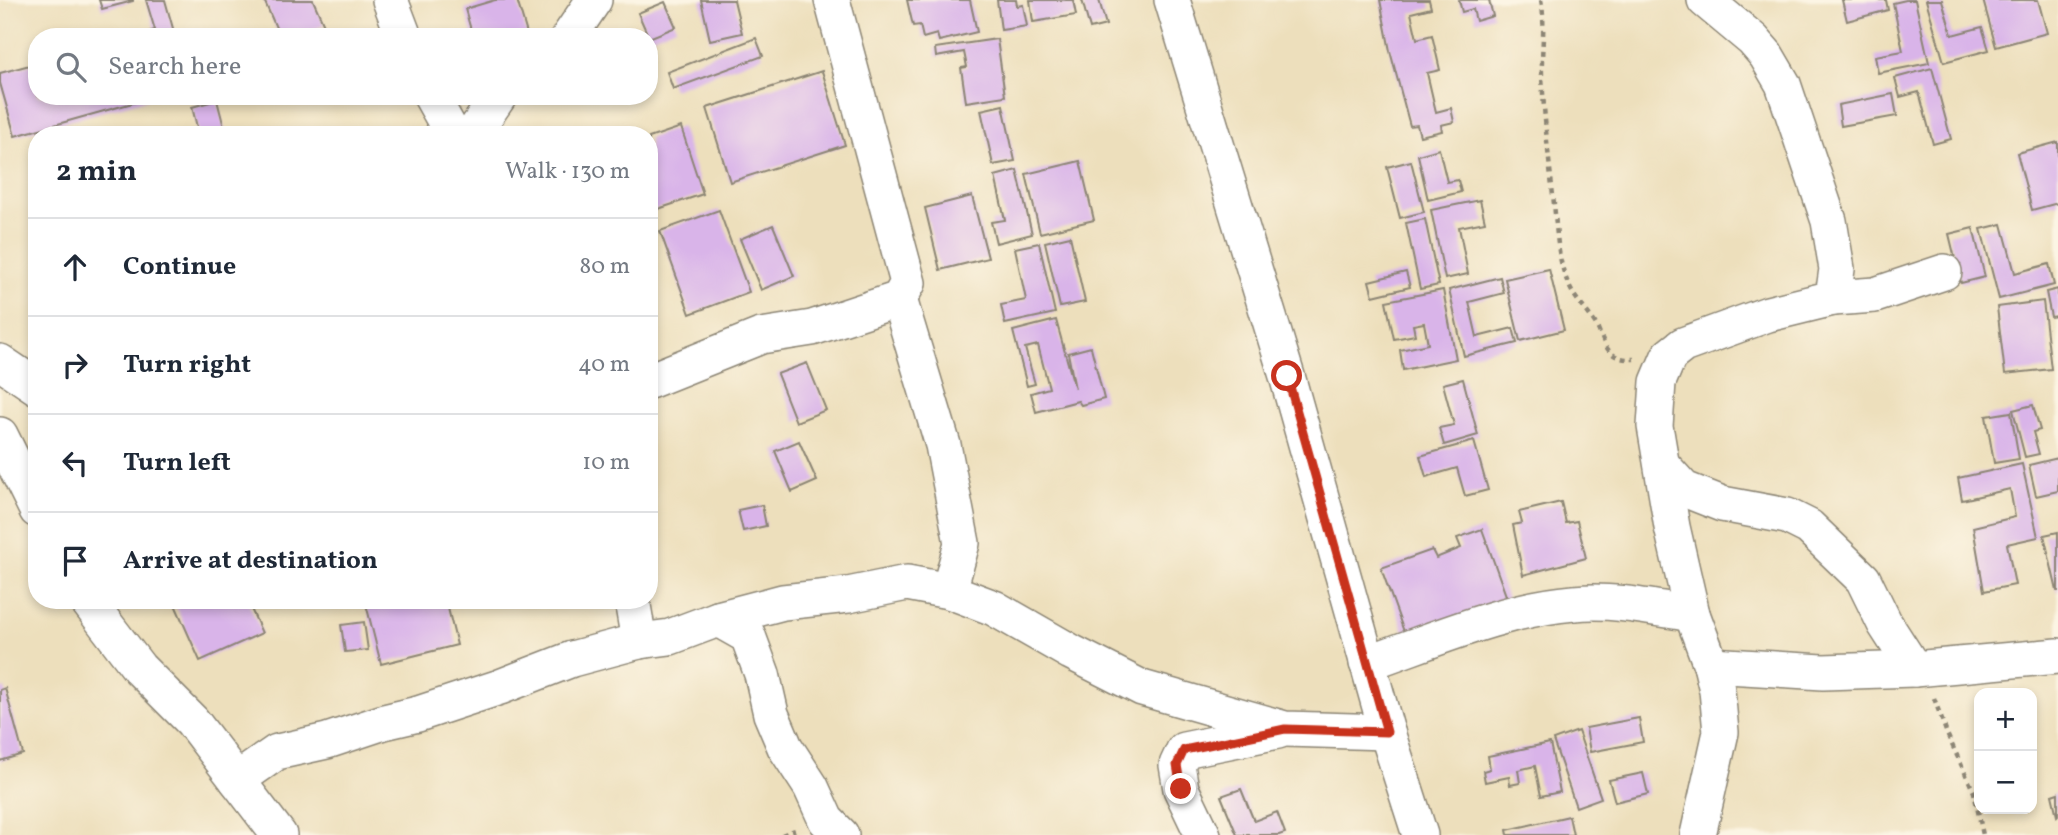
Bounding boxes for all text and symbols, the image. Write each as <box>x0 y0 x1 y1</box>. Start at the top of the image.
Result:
search box <box>28 28 658 105</box>
icon: search <box>52 48 90 86</box>
text: Search here <box>108 49 241 85</box>
text: 2 min <box>56 151 137 193</box>
text: Walk · 130 m <box>505 156 630 188</box>
icon: ahead <box>56 248 94 286</box>
text: Continue <box>123 249 236 285</box>
text: 80 m <box>580 251 630 283</box>
icon: right <box>56 346 94 384</box>
text: Turn right <box>123 347 251 383</box>
text: 40 m <box>578 349 630 381</box>
route start <box>1271 360 1302 391</box>
icon: left <box>56 444 94 482</box>
text: Turn left <box>123 445 231 481</box>
text: 10 m <box>582 447 630 479</box>
icon: arrive <box>56 542 94 580</box>
text: Arrive at destination <box>123 543 378 579</box>
map controls <box>1974 688 2037 814</box>
button: + <box>1974 688 2037 751</box>
button: − <box>1974 751 2037 814</box>
route end <box>1165 773 1196 804</box>

